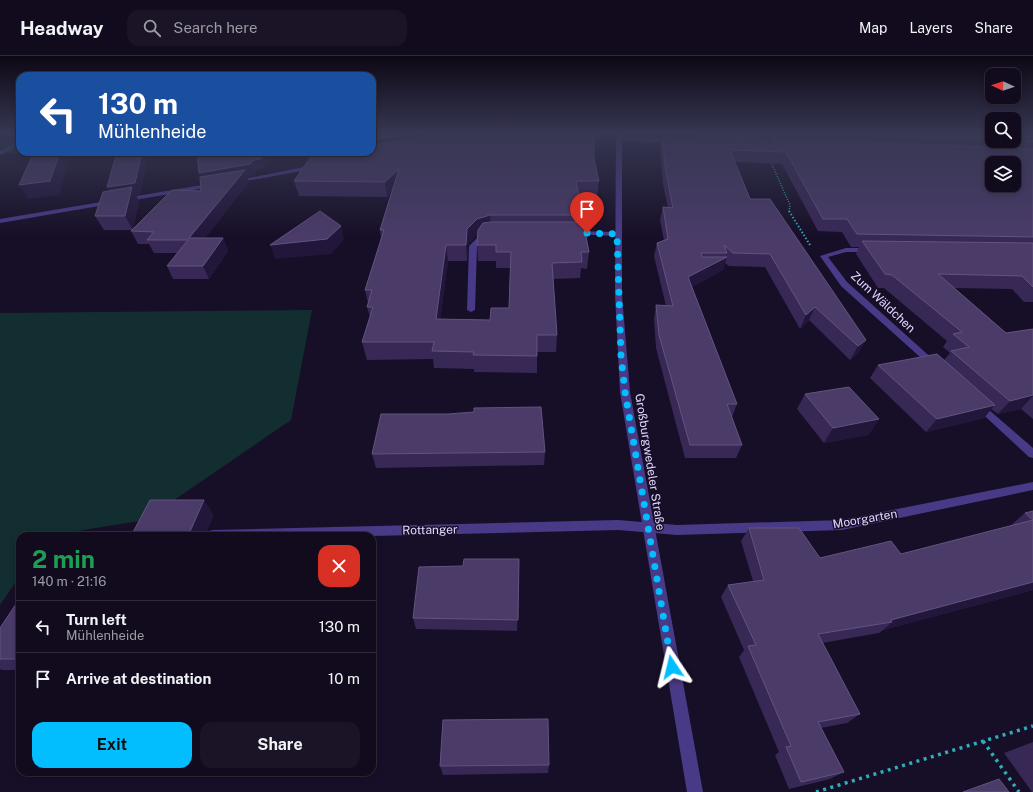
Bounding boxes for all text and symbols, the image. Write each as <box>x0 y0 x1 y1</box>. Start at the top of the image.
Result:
search box <box>127 10 407 46</box>
text: Headway <box>20 17 103 39</box>
icon: search <box>141 17 163 39</box>
text: Search here <box>173 19 258 36</box>
text: Map <box>859 20 887 36</box>
text: Layers <box>909 20 953 36</box>
text: Share <box>975 20 1013 36</box>
north arrow <box>985 68 1021 104</box>
map controls <box>985 68 1021 192</box>
text: 130 m <box>98 87 178 120</box>
icon: left <box>32 88 84 140</box>
button: search <box>985 112 1021 148</box>
text: Mühlenheide <box>98 121 206 142</box>
button: layers <box>985 156 1021 192</box>
pin <box>570 192 604 233</box>
icon: arrive <box>576 198 598 220</box>
street label: Zum Wäldchen <box>848 269 918 335</box>
street label: Großburgwedeler Straße <box>632 392 668 532</box>
street label: Moorgarten <box>832 506 898 532</box>
street label: Rottanger <box>402 523 458 537</box>
text: 2 min <box>32 545 95 573</box>
button: close <box>318 545 360 587</box>
text: 140 m · 21:16 <box>32 574 106 589</box>
text: Turn left <box>66 611 127 628</box>
icon: left <box>32 616 54 638</box>
text: 130 m <box>319 618 360 635</box>
text: Mühlenheide <box>66 628 144 643</box>
position arrow <box>651 646 693 688</box>
icon: arrive <box>32 668 54 690</box>
text: Arrive at destination <box>66 670 211 687</box>
text: 10 m <box>328 670 360 687</box>
button: Exit <box>32 722 192 768</box>
button: Share <box>200 722 360 768</box>

